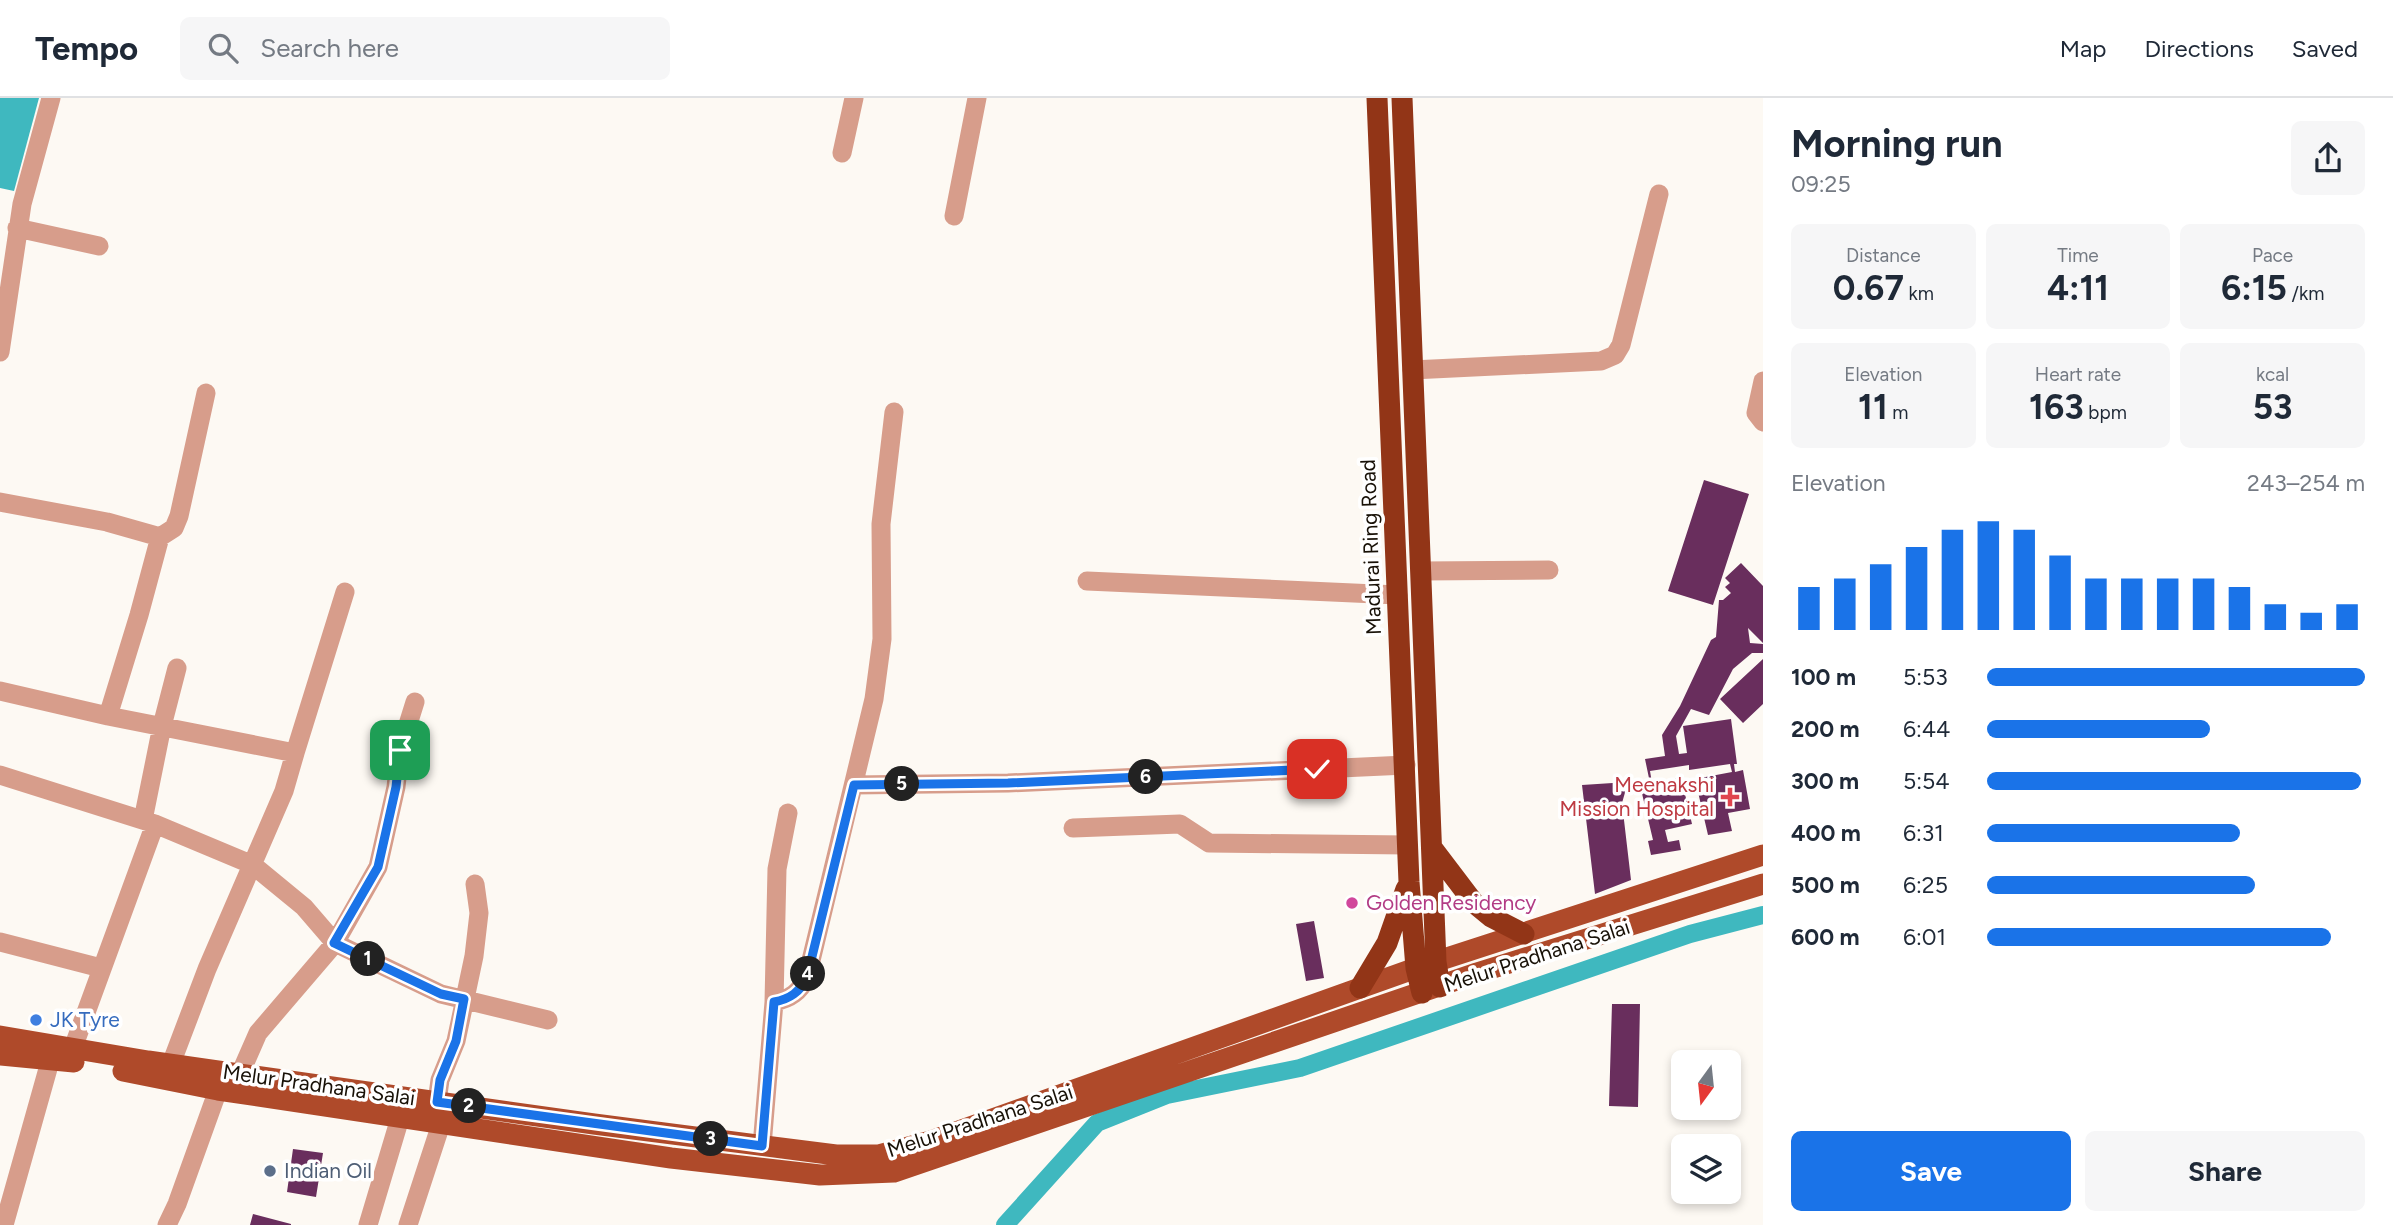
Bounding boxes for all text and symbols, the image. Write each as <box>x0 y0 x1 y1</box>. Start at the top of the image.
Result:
search box <box>180 17 670 80</box>
text: Tempo <box>35 29 138 68</box>
icon: search <box>204 29 242 67</box>
text: Search here <box>260 32 399 64</box>
text: Map <box>2060 34 2106 63</box>
text: Directions <box>2144 34 2254 63</box>
text: Saved <box>2292 34 2358 63</box>
text: Morning run <box>1791 121 2003 167</box>
button: share <box>2291 121 2365 195</box>
text: 09:25 <box>1791 170 1851 198</box>
text: Distance <box>1846 244 1921 267</box>
text: Time <box>2057 244 2099 267</box>
text: Pace <box>2252 244 2293 267</box>
text: 0.67 <box>1833 267 1904 309</box>
text: 4:11 <box>2047 267 2109 309</box>
text: 6:15 <box>2221 267 2287 309</box>
text: km <box>1904 282 1934 305</box>
text: /km <box>2287 282 2324 305</box>
text: Elevation <box>1844 363 1922 386</box>
text: Heart rate <box>2035 363 2121 386</box>
text: kcal <box>2256 363 2289 386</box>
text: 11 <box>1858 386 1888 428</box>
text: 163 <box>2029 386 2084 428</box>
text: 53 <box>2253 386 2293 428</box>
text: m <box>1888 401 1909 424</box>
text: bpm <box>2084 401 2127 424</box>
street label: Madurai Ring Road <box>1355 459 1386 635</box>
text: Elevation <box>1791 469 1886 497</box>
text: 243–254 m <box>2247 469 2365 497</box>
text: 100 m <box>1791 663 1856 691</box>
text: 5:53 <box>1903 663 1948 691</box>
text: 200 m <box>1791 715 1860 743</box>
text: 6:44 <box>1903 715 1950 743</box>
pin <box>370 720 430 780</box>
icon: arrive <box>381 731 419 769</box>
pin <box>1287 739 1347 799</box>
icon: check <box>1298 750 1336 788</box>
pin: 6 <box>1128 760 1164 794</box>
text: 6 <box>1140 765 1151 788</box>
pin: 5 <box>884 766 920 802</box>
text: 300 m <box>1791 767 1859 795</box>
text: 5:54 <box>1903 767 1950 795</box>
text: 5 <box>896 772 907 795</box>
place label: Meenakshi Mission Hospital <box>1560 772 1714 821</box>
marker: Meenakshi Mission Hospital <box>1720 787 1740 807</box>
text: 400 m <box>1791 819 1861 847</box>
text: 6:31 <box>1903 819 1944 847</box>
text: 500 m <box>1791 871 1860 899</box>
text: 6:25 <box>1903 871 1948 899</box>
place label: Golden Residency <box>1366 890 1536 915</box>
marker: Golden Residency <box>1344 895 1360 911</box>
street label: Melur Pradhana Salai <box>1441 914 1633 997</box>
text: 600 m <box>1791 923 1860 951</box>
text: 6:01 <box>1903 923 1946 951</box>
pin: 1 <box>350 942 386 976</box>
text: 1 <box>363 947 372 970</box>
pin: 4 <box>790 956 826 992</box>
text: 4 <box>801 962 814 985</box>
place label: JK Tyre <box>50 1007 120 1032</box>
marker: JK Tyre <box>28 1012 44 1028</box>
north arrow <box>1671 1050 1741 1120</box>
map controls <box>1671 1050 1741 1204</box>
street label: Melur Pradhana Salai <box>221 1059 417 1110</box>
street label: Melur Pradhana Salai <box>884 1079 1076 1162</box>
pin: 2 <box>452 1088 486 1124</box>
text: 2 <box>463 1094 474 1117</box>
pin: 3 <box>694 1122 728 1156</box>
text: 3 <box>705 1127 716 1150</box>
button: Save <box>1791 1131 2071 1211</box>
button: Share <box>2085 1131 2365 1211</box>
button: layers <box>1671 1134 1741 1204</box>
place label: Indian Oil <box>284 1158 372 1183</box>
marker: Indian Oil <box>262 1163 278 1179</box>

